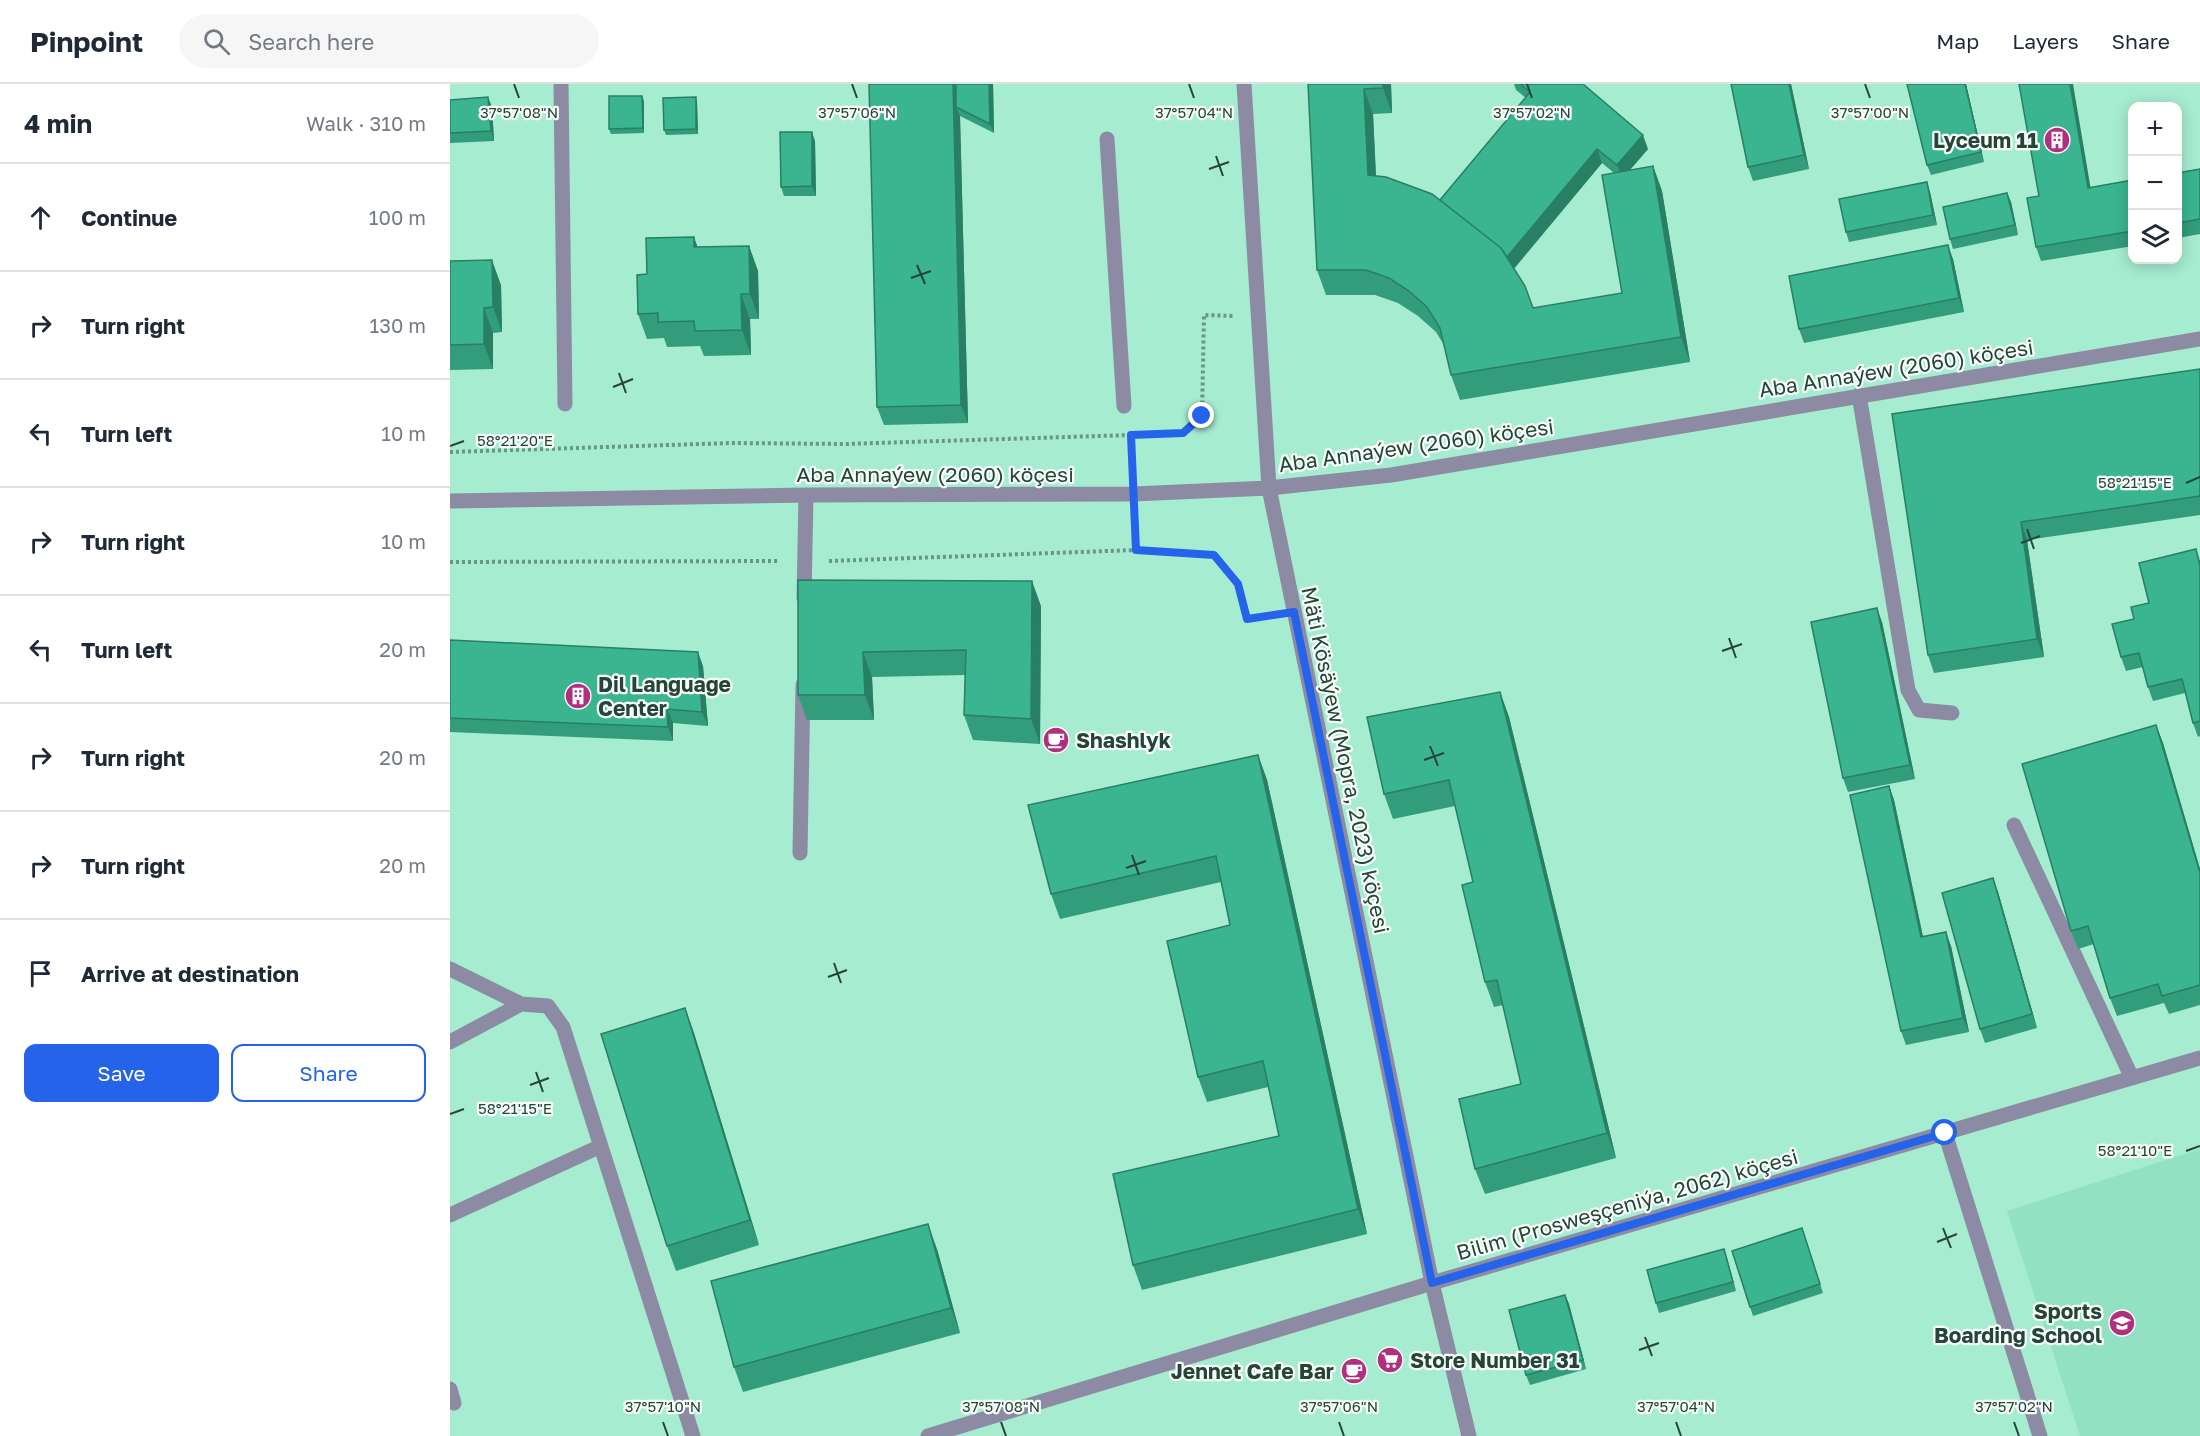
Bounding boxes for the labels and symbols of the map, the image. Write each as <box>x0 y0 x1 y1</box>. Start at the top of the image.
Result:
text: 37°57'08"N <box>480 103 558 121</box>
text: 37°57'06"N <box>818 103 896 121</box>
text: 37°57'04"N <box>1155 103 1233 121</box>
text: 37°57'02"N <box>1493 103 1571 121</box>
text: 37°57'00"N <box>1831 103 1909 121</box>
building icon: Lyceum 11 <box>2042 125 2072 155</box>
place label: Lyceum 11 <box>1933 127 2038 153</box>
street label: Aba Annaýew (2060) köçesi <box>1757 333 2035 403</box>
route end <box>1188 402 1214 428</box>
street label: Aba Annaýew (2060) köçesi <box>1277 413 1555 477</box>
text: 58°21'20"E <box>477 431 553 449</box>
street label: Aba Annaýew (2060) köçesi <box>796 461 1074 487</box>
text: 58°21'15"E <box>2098 473 2172 491</box>
street label: Mäti Kösäýew (Mopra, 2023) köçesi <box>1296 584 1396 936</box>
place label: Dil Language Center <box>598 671 731 721</box>
building icon: Dil Language Center <box>563 681 593 711</box>
cafe icon: Shashlyk <box>1041 725 1071 755</box>
place label: Shashlyk <box>1076 727 1171 753</box>
text: 58°21'15"E <box>478 1099 552 1117</box>
route start <box>1931 1119 1957 1145</box>
text: 58°21'10"E <box>2098 1141 2172 1159</box>
street label: Bilim (Prosweşçeniýa, 2062) köçesi <box>1453 1143 1801 1265</box>
place label: Sports Boarding School <box>1934 1298 2102 1348</box>
school or university icon: Sports Boarding School <box>2107 1308 2137 1338</box>
supermarket icon: Store Number 31 <box>1375 1345 1405 1375</box>
place label: Store Number 31 <box>1410 1347 1580 1373</box>
cafe icon: Jennet Cafe Bar <box>1339 1356 1369 1386</box>
place label: Jennet Cafe Bar <box>1171 1358 1334 1384</box>
text: 37°57'10"N <box>625 1397 701 1415</box>
text: 37°57'08"N <box>962 1397 1040 1415</box>
text: 37°57'06"N <box>1300 1397 1378 1415</box>
text: 37°57'04"N <box>1637 1397 1715 1415</box>
text: 37°57'02"N <box>1975 1397 2053 1415</box>

